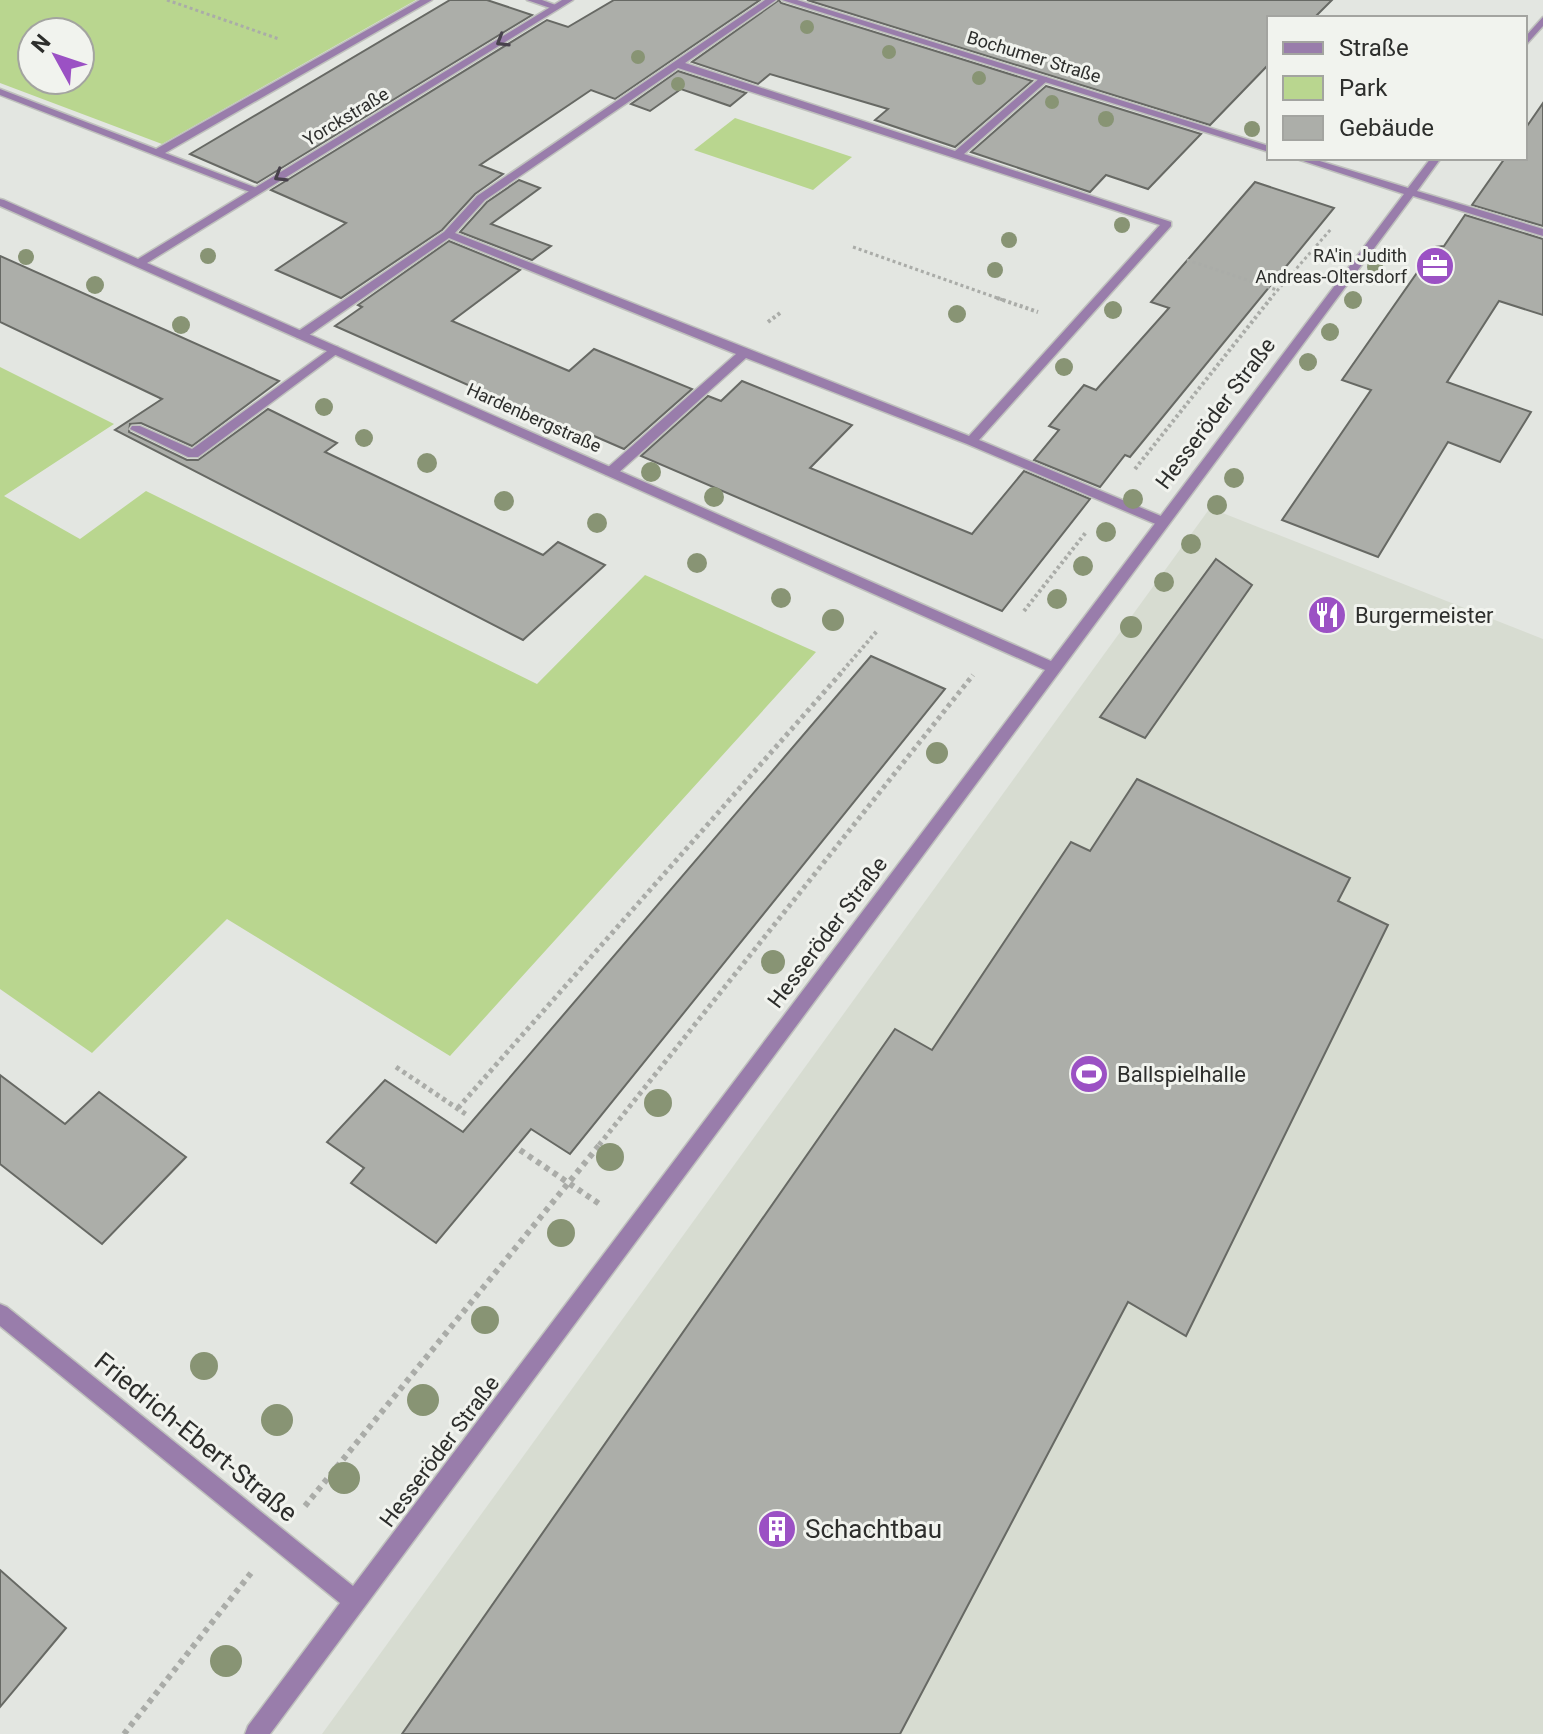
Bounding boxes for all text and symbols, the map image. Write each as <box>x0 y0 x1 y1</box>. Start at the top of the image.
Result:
north arrow <box>16 16 96 96</box>
legend <box>1267 16 1527 160</box>
street label: Bochumer Straße <box>965 26 1104 87</box>
text: N <box>26 29 56 57</box>
one-way arrow <box>496 31 511 46</box>
text: Straße <box>1339 34 1409 62</box>
text: Park <box>1339 74 1388 102</box>
street label: Yorckstraße <box>299 83 392 150</box>
text: Gebäude <box>1339 114 1434 142</box>
one-way arrow <box>274 166 289 182</box>
place label: RA'in Judith Andreas-Oltersdorf <box>1255 245 1408 287</box>
office icon: RA'in Judith Andreas-Oltersdorf <box>1414 245 1456 287</box>
street label: Hesseröder Straße <box>1150 333 1280 494</box>
street label: Hardenbergstraße <box>464 378 605 457</box>
restaurant icon: Burgermeister <box>1306 594 1348 636</box>
place label: Burgermeister <box>1355 603 1494 628</box>
street label: Hesseröder Straße <box>762 852 892 1013</box>
sports icon: Ballspielhalle <box>1068 1053 1110 1095</box>
place label: Ballspielhalle <box>1117 1062 1246 1087</box>
street label: Friedrich-Ebert-Straße <box>89 1346 303 1528</box>
street label: Hesseröder Straße <box>374 1371 504 1532</box>
building icon: Schachtbau <box>756 1508 798 1550</box>
place label: Schachtbau <box>805 1514 942 1544</box>

